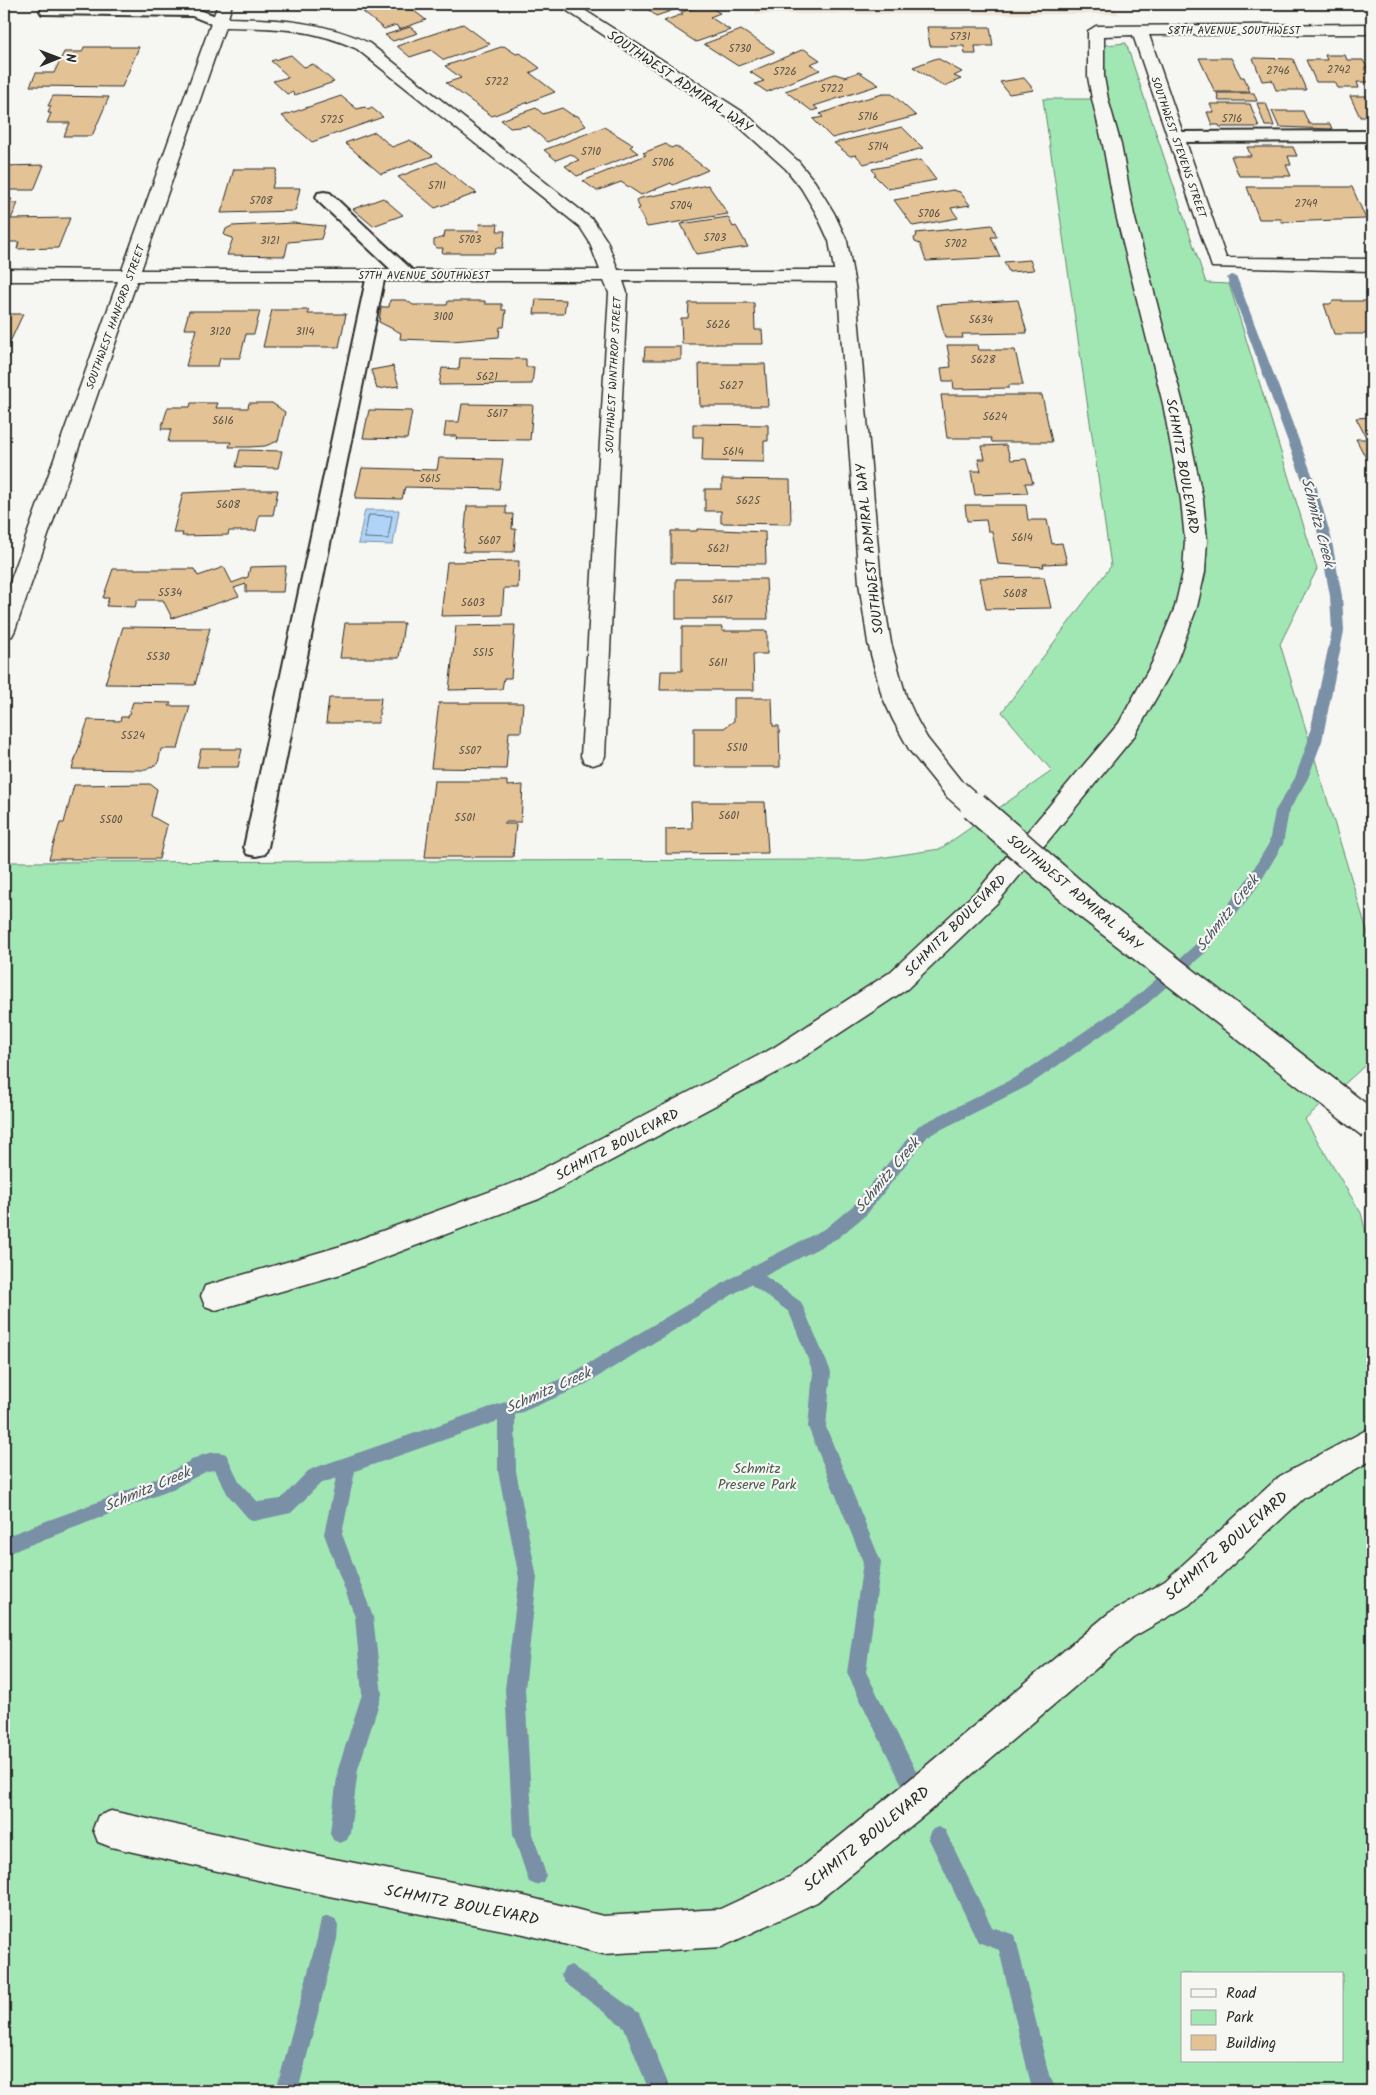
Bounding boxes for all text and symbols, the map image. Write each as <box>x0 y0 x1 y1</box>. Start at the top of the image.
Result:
street label: 58TH AVENUE SOUTHWEST <box>1167 22 1302 40</box>
street label: SOUTHWEST ADMIRAL WAY <box>602 25 757 139</box>
house number: 5731 <box>950 28 970 46</box>
north arrow <box>32 32 82 82</box>
house number: 5730 <box>729 40 752 58</box>
text: N <box>59 53 81 63</box>
house number: 2742 <box>1327 61 1351 79</box>
house number: 2746 <box>1266 62 1290 80</box>
house number: 5726 <box>773 63 797 81</box>
house number: 5722 <box>485 73 509 91</box>
street label: SOUTHWEST STEVENS STREET <box>1145 74 1211 222</box>
house number: 5722 <box>820 80 844 98</box>
house number: 5716 <box>858 108 878 126</box>
house number: 5716 <box>1222 110 1242 128</box>
house number: 5725 <box>320 111 345 129</box>
house number: 5714 <box>868 138 888 156</box>
house number: 5710 <box>581 143 601 161</box>
house number: 5706 <box>652 154 674 172</box>
house number: 5711 <box>428 177 446 195</box>
house number: 5708 <box>249 192 273 210</box>
house number: 2749 <box>1295 195 1318 213</box>
house number: 5704 <box>670 197 692 215</box>
house number: 5706 <box>918 205 940 223</box>
house number: 5703 <box>704 229 726 247</box>
house number: 5703 <box>459 231 481 249</box>
house number: 3121 <box>260 232 280 250</box>
house number: 5702 <box>945 235 967 253</box>
street label: SOUTHWEST HANFORD STREET <box>81 242 151 392</box>
street label: 57TH AVENUE SOUTHWEST <box>358 267 491 285</box>
street label: SOUTHWEST WINTHROP STREET <box>601 295 627 454</box>
house number: 3100 <box>433 308 454 326</box>
house number: 5634 <box>969 311 993 329</box>
house number: 5626 <box>706 316 730 334</box>
house number: 3120 <box>209 323 231 341</box>
house number: 3114 <box>295 323 315 341</box>
house number: 5628 <box>970 351 996 369</box>
house number: 5621 <box>476 368 498 386</box>
house number: 5627 <box>719 377 744 395</box>
street label: SCHMITZ BOULEVARD <box>1159 397 1205 536</box>
house number: 5617 <box>487 405 508 423</box>
house number: 5624 <box>983 408 1007 426</box>
house number: 5616 <box>212 412 234 430</box>
house number: 5614 <box>722 443 744 461</box>
street label: SOUTHWEST ADMIRAL WAY <box>850 462 890 635</box>
house number: 5615 <box>419 470 442 488</box>
water label: Schmitz Creek <box>1294 475 1341 571</box>
house number: 5625 <box>736 492 761 510</box>
house number: 5608 <box>216 496 240 514</box>
house number: 5614 <box>1011 529 1033 547</box>
house number: 5607 <box>478 532 501 550</box>
house number: 5621 <box>707 540 729 558</box>
house number: 5534 <box>158 584 182 602</box>
house number: 5608 <box>1003 585 1027 603</box>
house number: 5617 <box>712 591 733 609</box>
house number: 5603 <box>461 594 485 612</box>
house number: 5515 <box>472 644 495 662</box>
house number: 5530 <box>146 648 170 666</box>
house number: 5611 <box>709 654 727 672</box>
house number: 5524 <box>121 727 145 745</box>
house number: 5510 <box>727 739 748 757</box>
house number: 5507 <box>459 742 482 760</box>
house number: 5601 <box>719 807 739 825</box>
house number: 5501 <box>455 809 475 827</box>
house number: 5500 <box>100 811 123 829</box>
street label: SOUTHWEST ADMIRAL WAY <box>1002 829 1148 957</box>
street label: SCHMITZ BOULEVARD <box>899 869 1012 982</box>
water label: Schmitz Creek <box>1190 869 1266 957</box>
street label: SCHMITZ BOULEVARD <box>552 1103 683 1187</box>
water label: Schmitz Creek <box>849 1132 927 1218</box>
water label: Schmitz Creek <box>502 1361 597 1420</box>
park label: Schmitz Preserve Park <box>718 1458 797 1496</box>
water label: Schmitz Creek <box>101 1460 196 1519</box>
street label: SCHMITZ BOULEVARD <box>1160 1485 1294 1607</box>
street label: SCHMITZ BOULEVARD <box>798 1780 936 1898</box>
street label: SCHMITZ BOULEVARD <box>382 1878 541 1933</box>
legend <box>1181 1972 1344 2062</box>
text: Road <box>1226 1982 1257 2006</box>
text: Park <box>1226 2006 1254 2030</box>
text: Building <box>1226 2032 1276 2056</box>

